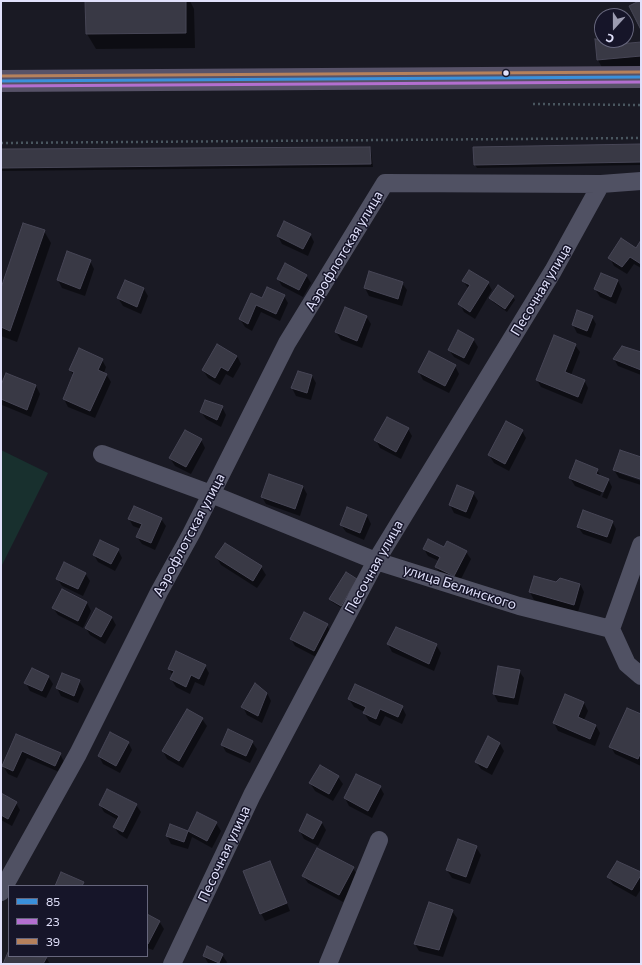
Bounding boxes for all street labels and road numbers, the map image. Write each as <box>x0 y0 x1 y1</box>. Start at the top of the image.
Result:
street label: Аэрофлотская улица <box>301 188 387 314</box>
street label: Песочная улица <box>507 241 575 339</box>
street label: Аэрофлотская улица <box>149 471 229 599</box>
street label: Песочная улица <box>341 517 407 617</box>
street label: улица Белинского <box>401 561 519 613</box>
street label: Песочная улица <box>194 803 254 905</box>

